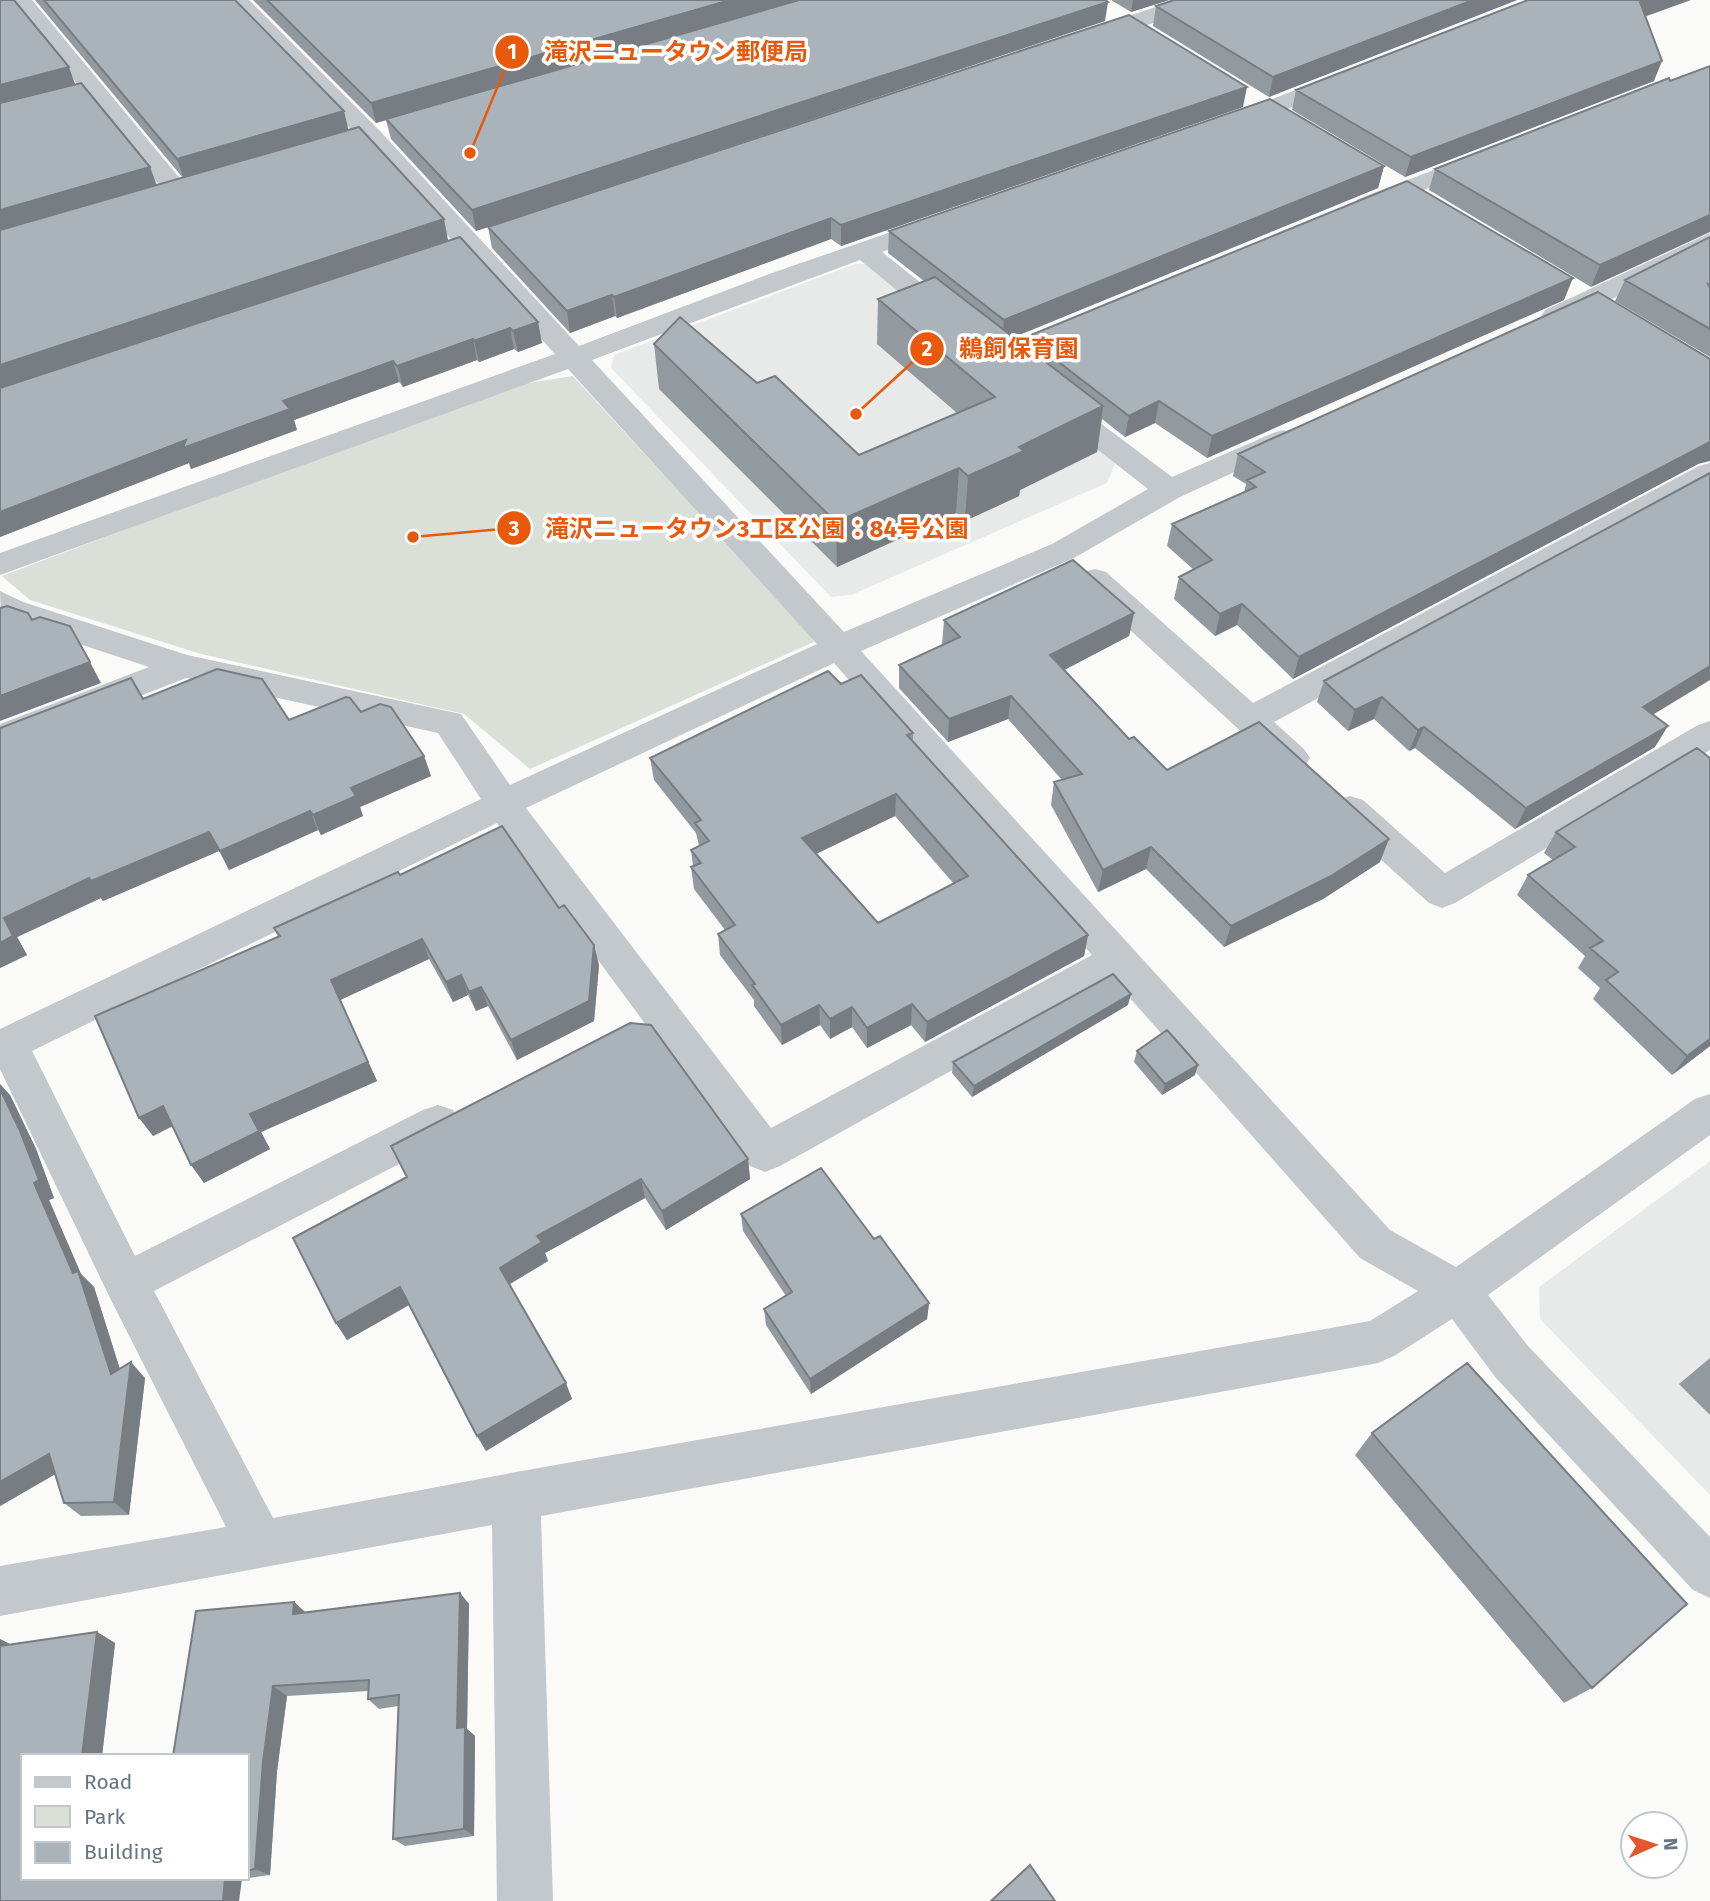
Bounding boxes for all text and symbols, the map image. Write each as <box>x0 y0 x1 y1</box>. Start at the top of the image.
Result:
callout: 滝沢ニュータウン郵便局 <box>495 30 822 75</box>
text: 滝沢ニュータウン郵便局 <box>544 38 808 66</box>
text: 1 <box>507 39 517 65</box>
callout: 鵜飼保育園 <box>910 326 1093 371</box>
text: 鵜飼保育園 <box>959 335 1079 363</box>
text: 2 <box>922 336 933 362</box>
callout: 滝沢ニュータウン3工区公園：84号公園 <box>496 506 983 551</box>
text: 滝沢ニュータウン3工区公園：84号公園 <box>545 515 969 543</box>
text: 3 <box>508 516 520 542</box>
legend <box>21 1754 248 1880</box>
text: Road <box>84 1769 132 1795</box>
text: Park <box>84 1804 126 1830</box>
north arrow <box>1619 1810 1689 1880</box>
text: N <box>1659 1837 1682 1851</box>
text: Building <box>84 1839 163 1865</box>

